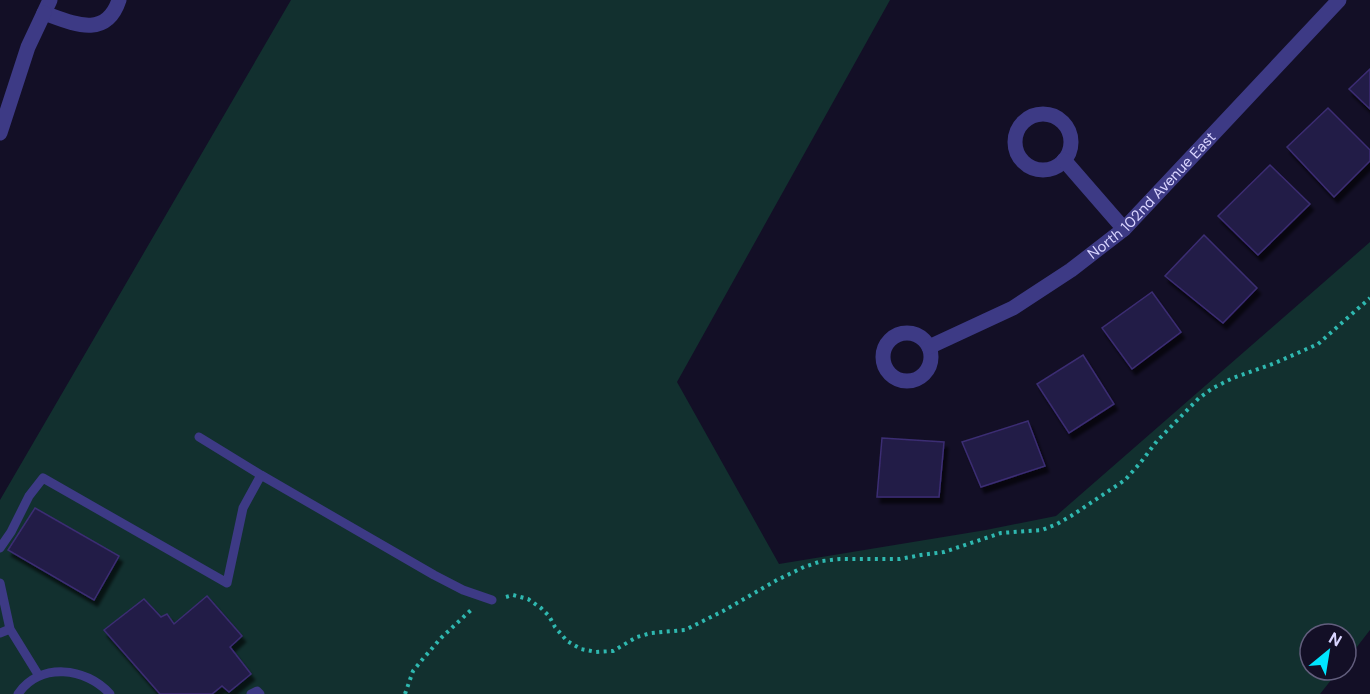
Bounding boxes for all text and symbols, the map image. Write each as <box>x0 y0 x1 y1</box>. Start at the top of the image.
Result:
street label: North 102nd Avenue East <box>1083 127 1220 264</box>
north arrow <box>1298 622 1358 682</box>
text: N <box>1325 627 1346 651</box>

